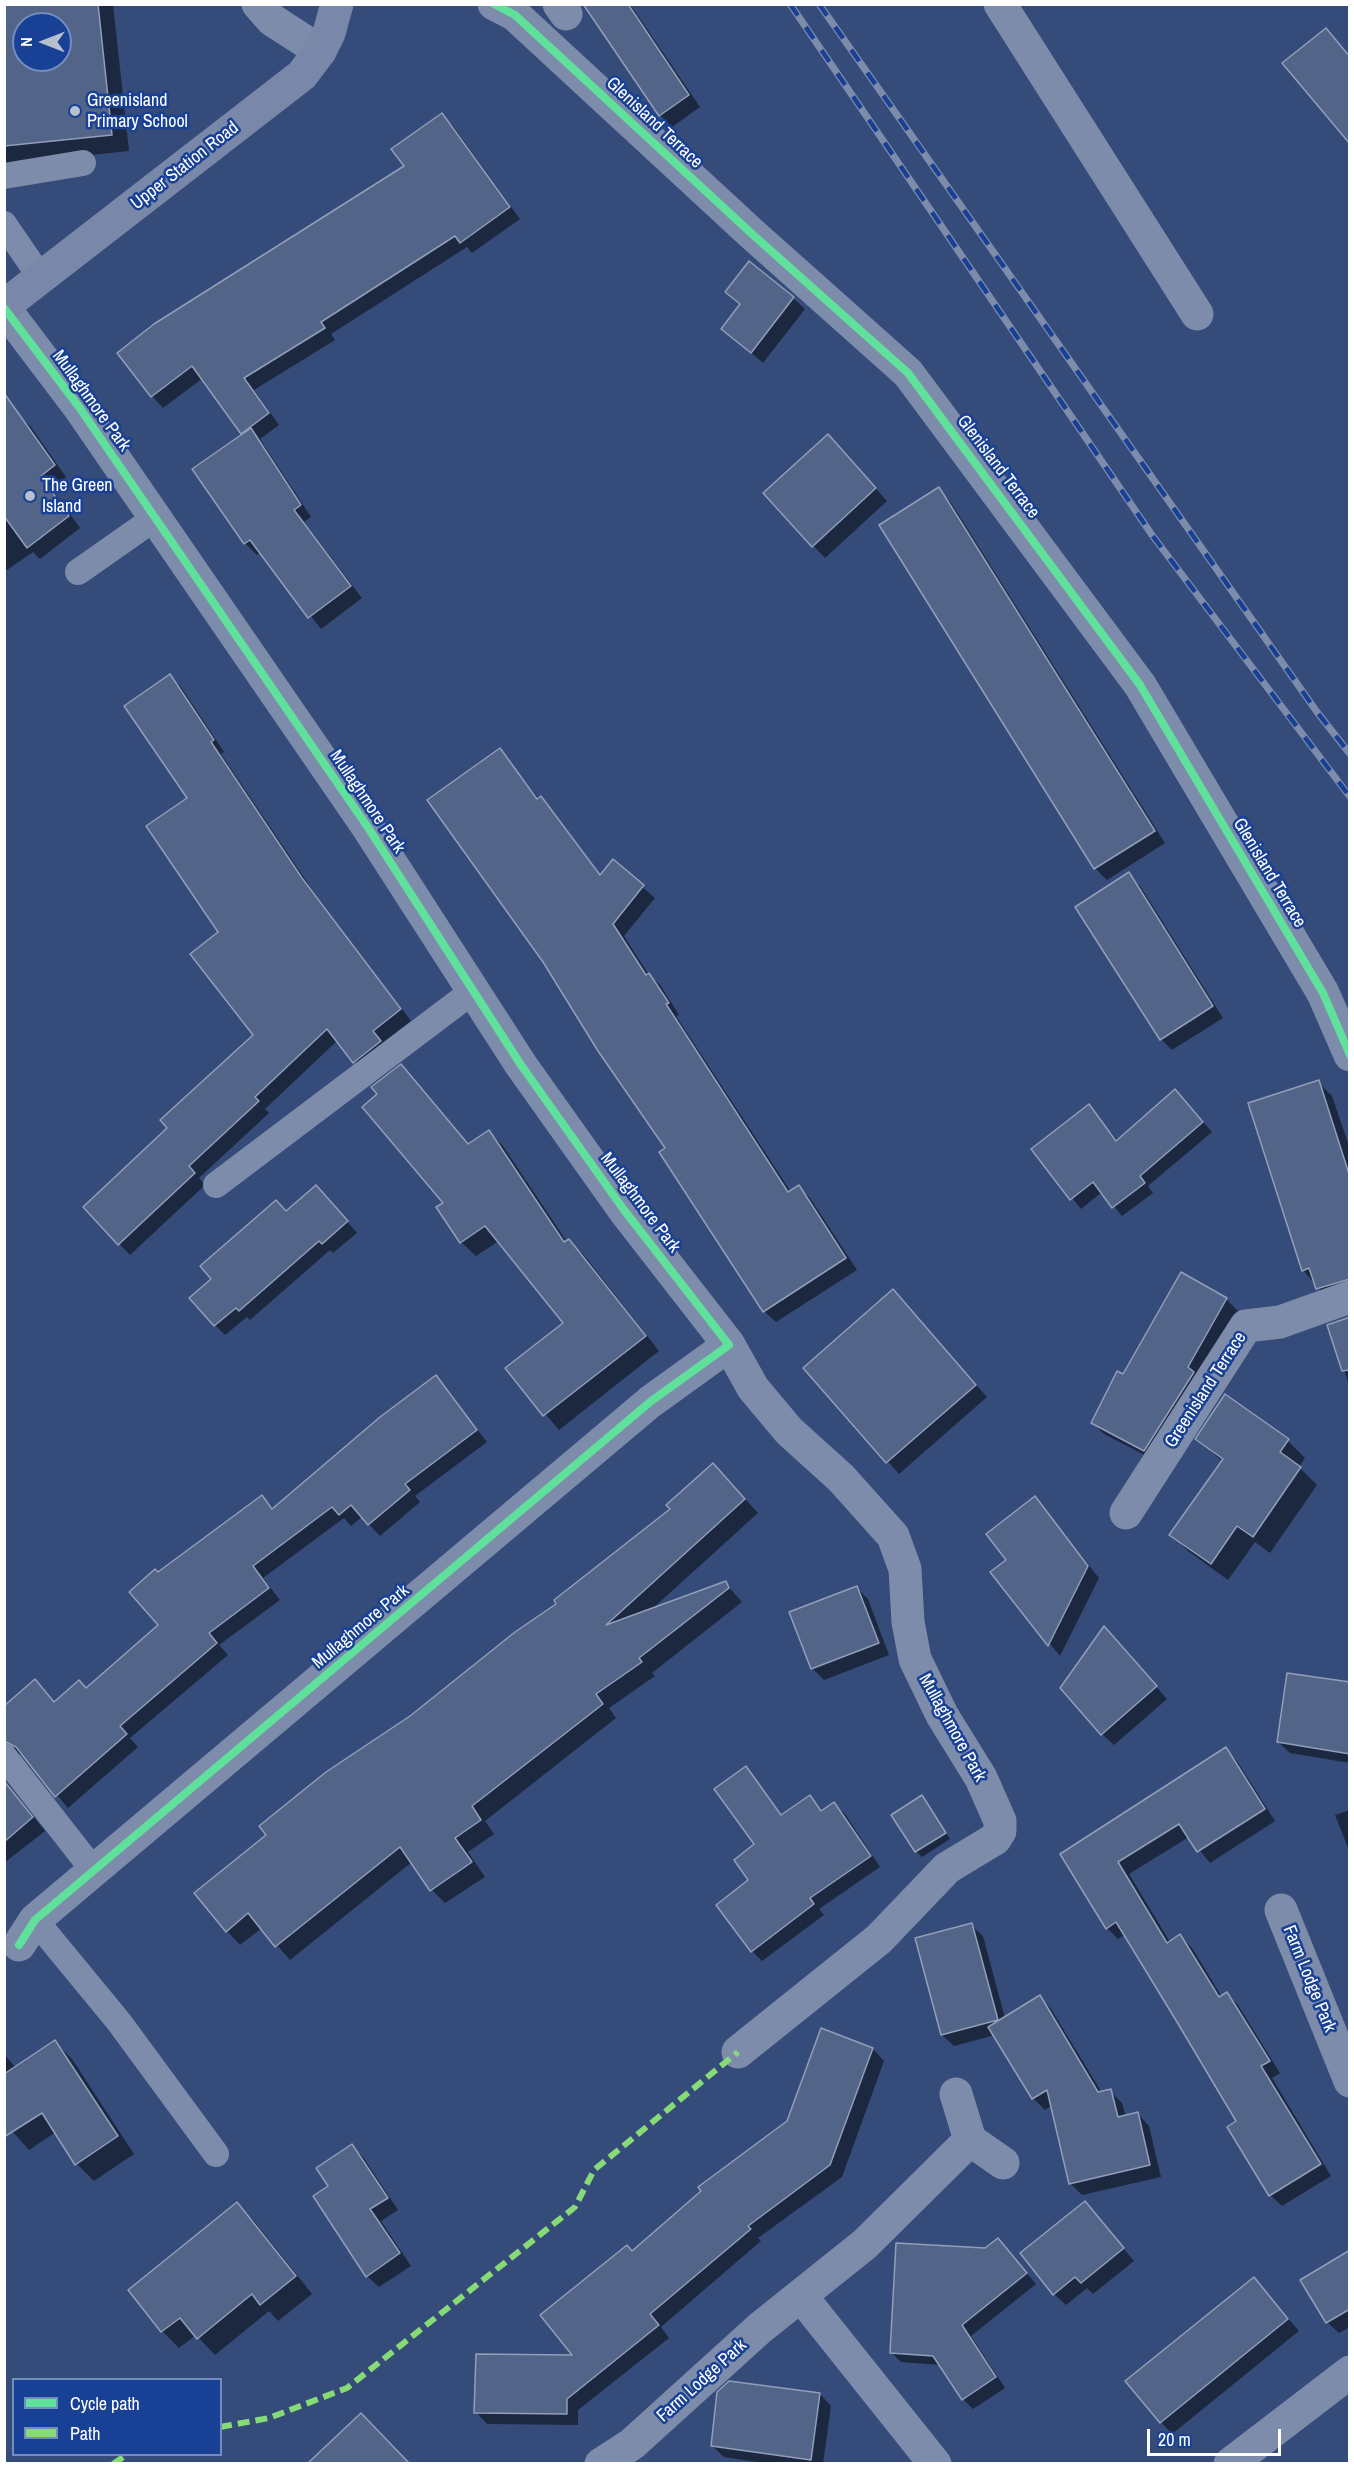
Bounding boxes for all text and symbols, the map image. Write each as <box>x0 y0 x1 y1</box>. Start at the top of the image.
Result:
north arrow <box>12 12 72 72</box>
text: N <box>15 37 37 47</box>
street label: Glenisland Terrace <box>601 73 707 173</box>
place label: Greenisland Primary School <box>87 90 188 132</box>
marker: Greenisland Primary School <box>68 104 82 118</box>
street label: Upper Station Road <box>127 117 243 215</box>
street label: Mullaghmore Park <box>47 346 135 456</box>
street label: Glenisland Terrace <box>952 411 1044 523</box>
place label: The Green Island <box>42 475 113 518</box>
marker: The Green Island <box>23 489 37 503</box>
street label: Mullaghmore Park <box>325 746 409 858</box>
street label: Glenisland Terrace <box>1228 814 1310 932</box>
street label: Mullaghmore Park <box>595 1149 685 1257</box>
street label: Greenisland Terrace <box>1161 1328 1251 1452</box>
street label: Mullaghmore Park <box>308 1580 414 1674</box>
street label: Mullaghmore Park <box>914 1670 990 1786</box>
street label: Farm Lodge Park <box>1278 1922 1340 2036</box>
street label: Farm Lodge Park <box>653 2335 751 2427</box>
legend <box>12 2378 222 2456</box>
text: Cycle path <box>70 2391 140 2416</box>
scale bar <box>1150 2417 1284 2455</box>
text: Path <box>70 2421 100 2446</box>
text: 20 m <box>1158 2427 1191 2452</box>

